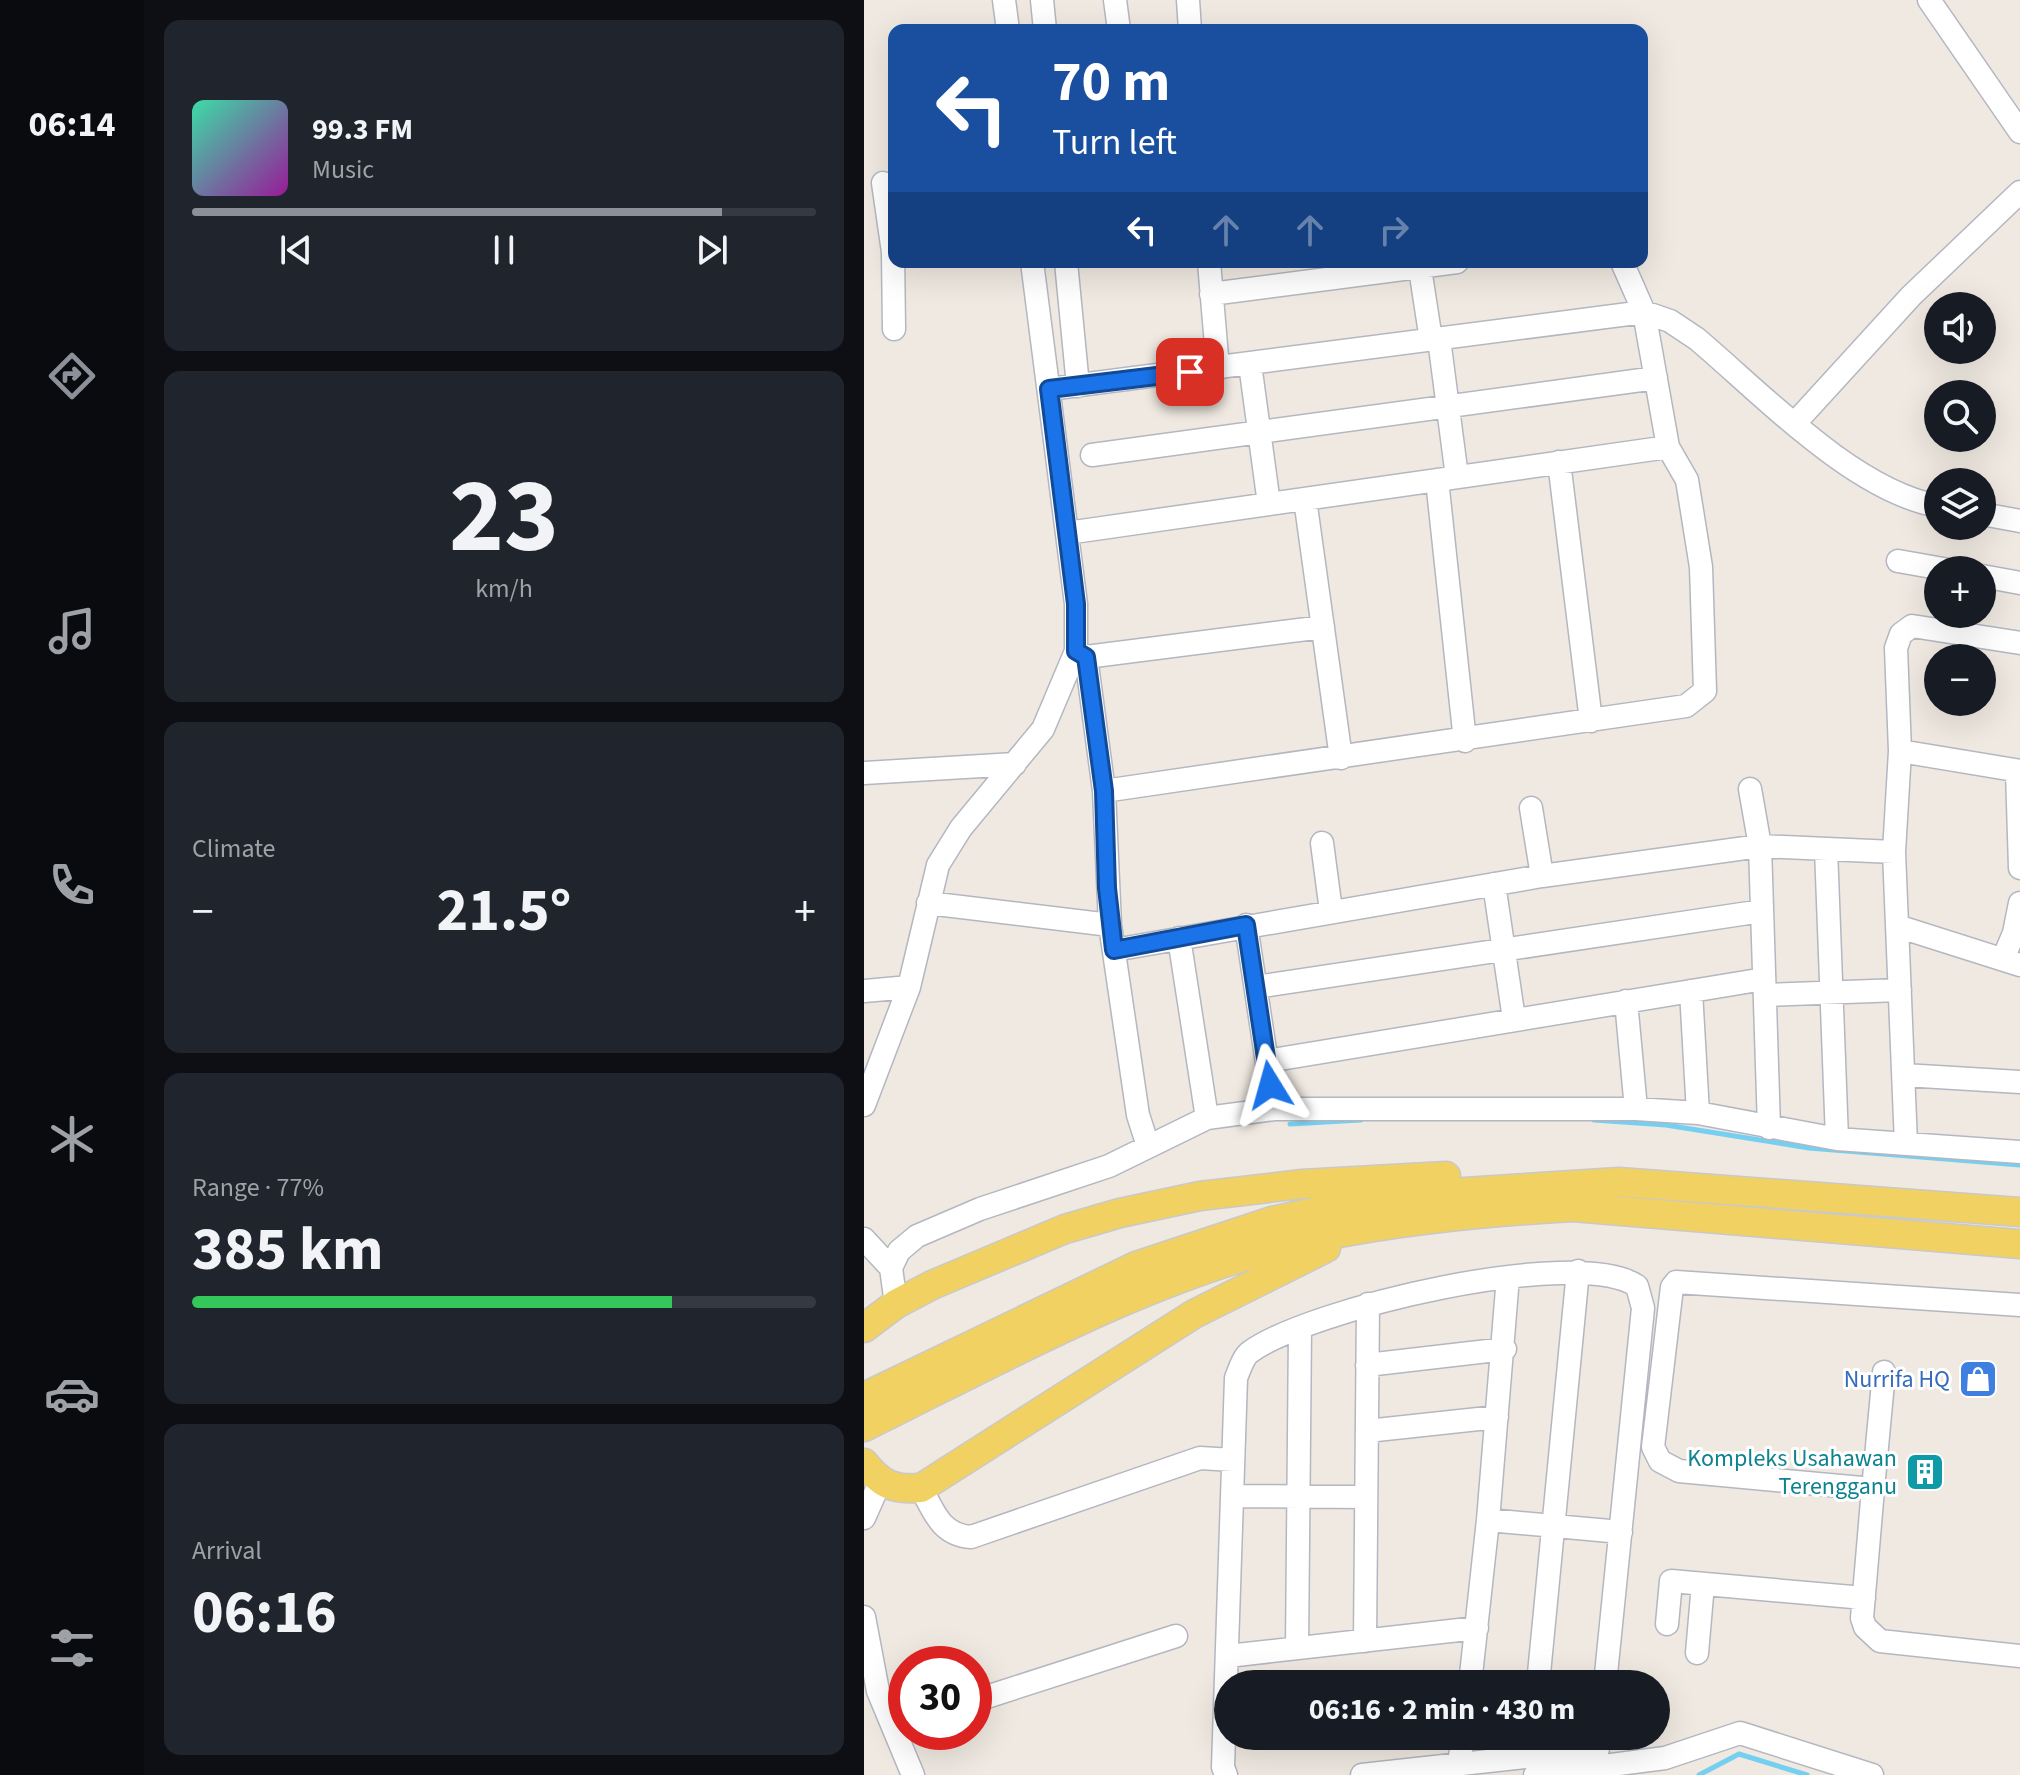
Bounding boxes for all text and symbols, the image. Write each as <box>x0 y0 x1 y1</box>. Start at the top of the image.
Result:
text: 70 m <box>1052 43 1170 122</box>
icon: left <box>920 56 1024 160</box>
text: 06:14 <box>29 99 115 150</box>
text: 99.3 FM <box>312 108 413 151</box>
text: Turn left <box>1052 117 1177 168</box>
text: Music <box>312 151 374 188</box>
icon: left <box>1120 208 1164 252</box>
icon: ahead <box>1204 208 1248 252</box>
icon: ahead <box>1288 208 1332 252</box>
icon: right <box>1372 208 1416 252</box>
icon: previous <box>274 228 318 272</box>
icon: pause <box>482 228 526 272</box>
icon: next <box>690 228 734 272</box>
map controls <box>1924 292 1996 716</box>
button: sound <box>1924 292 1996 364</box>
pin <box>1156 338 1224 406</box>
icon: directions <box>44 348 100 404</box>
icon: arrive <box>1168 350 1212 394</box>
button: search <box>1924 380 1996 452</box>
text: 23 <box>449 444 559 592</box>
button: layers <box>1924 468 1996 540</box>
button: + <box>1924 556 1996 628</box>
text: km/h <box>475 570 533 607</box>
icon: music <box>44 603 100 659</box>
button: − <box>1924 644 1996 716</box>
text: Climate <box>192 830 276 867</box>
icon: phone <box>44 857 100 913</box>
text: 21.5° <box>437 869 571 954</box>
text: − <box>192 881 214 944</box>
text: + <box>794 881 816 944</box>
position arrow <box>1228 1043 1312 1127</box>
icon: climate <box>44 1111 100 1167</box>
text: Range · 77% <box>192 1169 324 1206</box>
text: 385 km <box>192 1208 383 1293</box>
shop icon: Nurrifa HQ <box>1957 1358 1999 1400</box>
place label: Nurrifa HQ <box>1844 1362 1950 1397</box>
icon: car <box>44 1366 100 1422</box>
place label: Kompleks Usahawan Terengganu <box>1687 1441 1897 1504</box>
building icon: Kompleks Usahawan Terengganu <box>1904 1451 1946 1493</box>
text: Arrival <box>192 1532 262 1569</box>
text: 06:16 <box>192 1571 337 1656</box>
icon: filters <box>44 1620 100 1676</box>
speed limit sign: 30 <box>888 1646 992 1750</box>
text: 06:16 · 2 min · 430 m <box>1309 1688 1575 1731</box>

